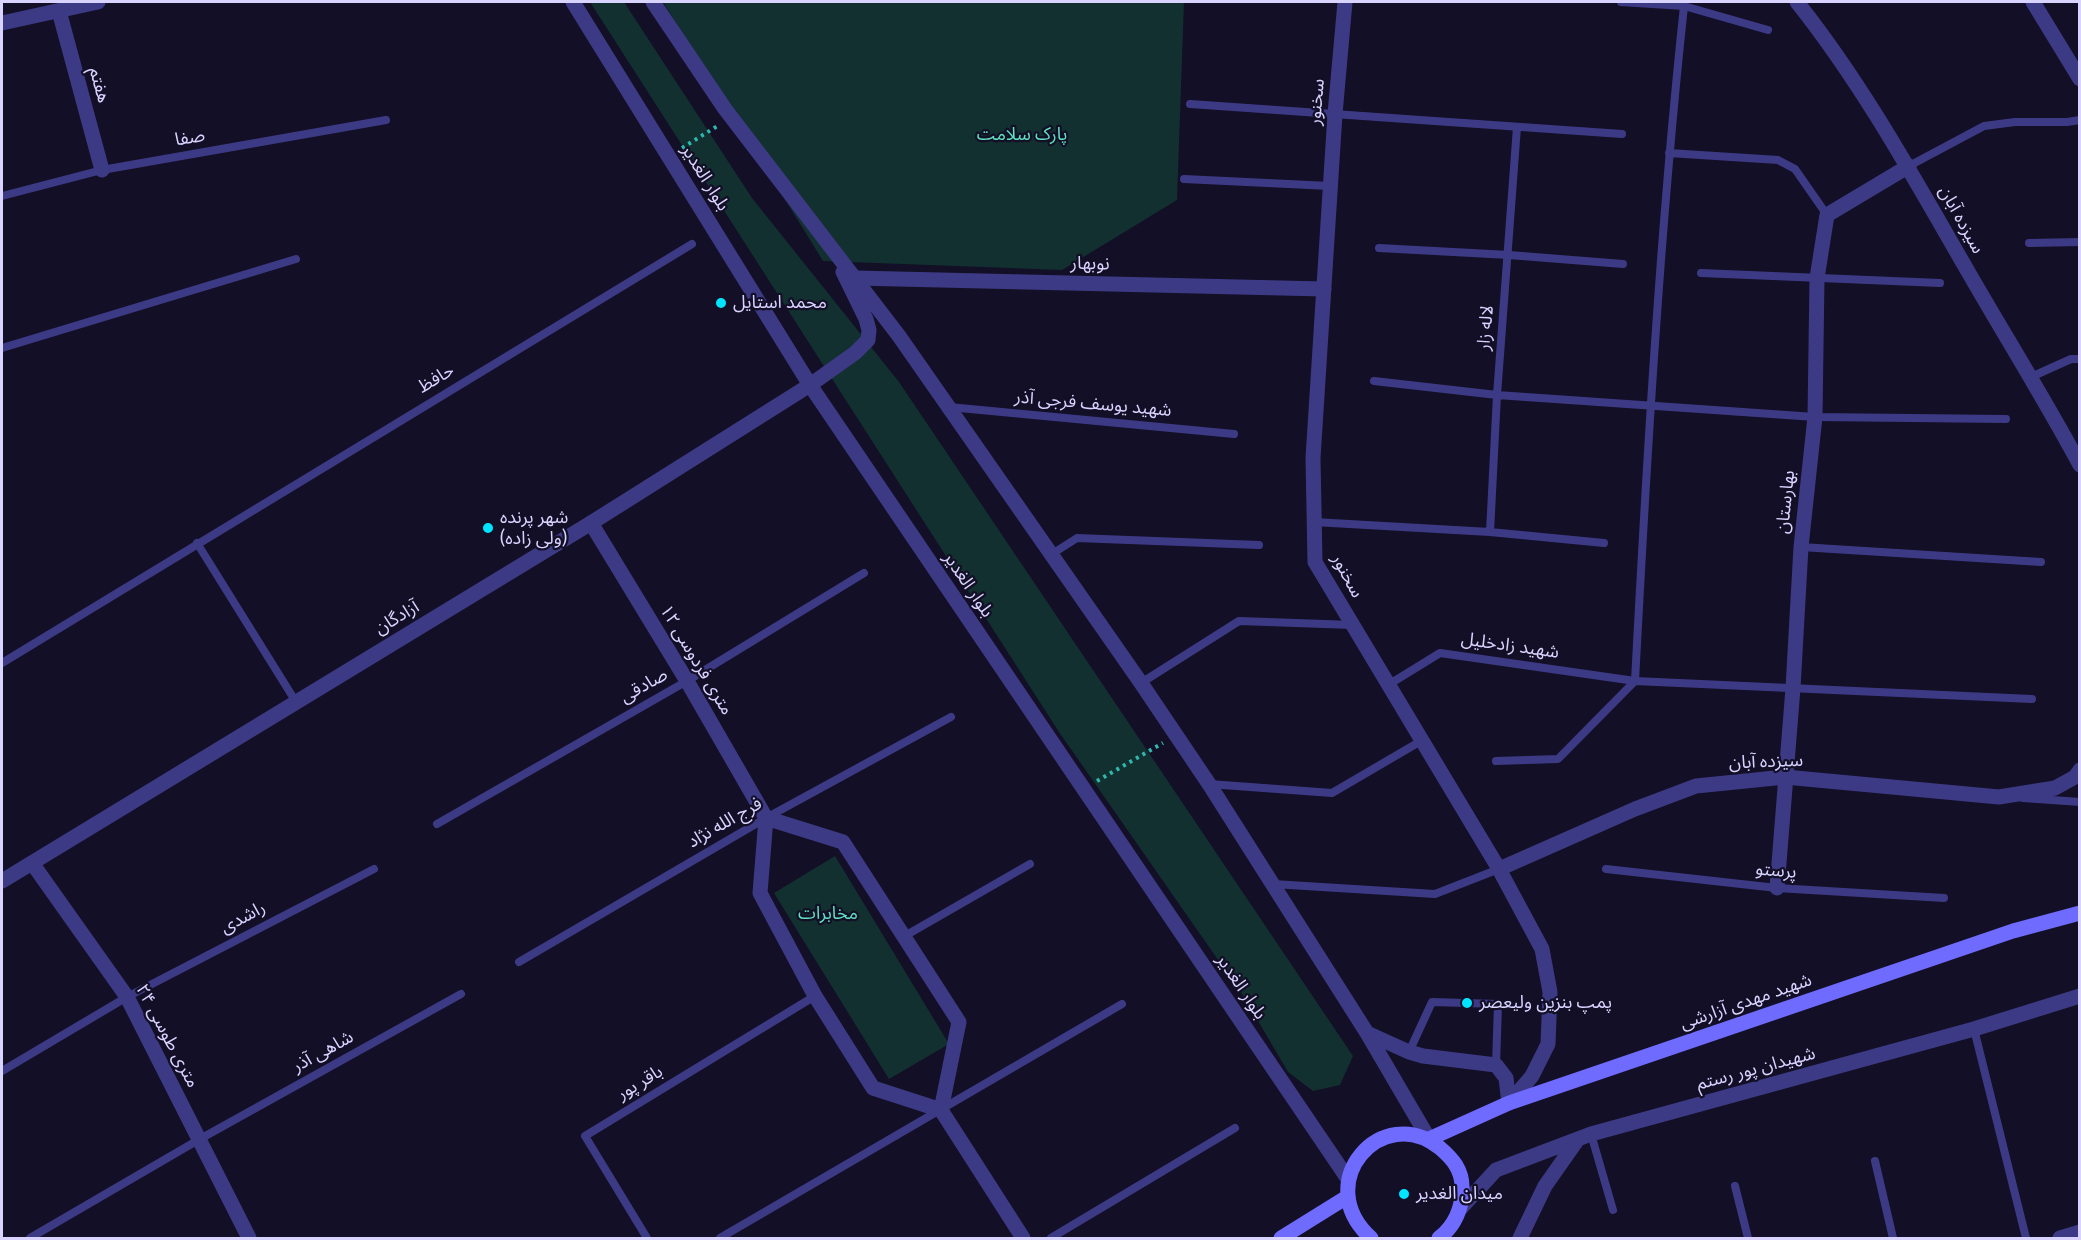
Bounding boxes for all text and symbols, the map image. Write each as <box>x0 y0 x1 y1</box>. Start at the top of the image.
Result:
street label: هفتم <box>84 65 114 105</box>
street label: سخنور <box>1304 78 1330 126</box>
park label: پارک سلامت <box>977 124 1067 146</box>
street label: صفا <box>173 125 207 151</box>
street label: بلوار الغدیر <box>676 141 734 215</box>
street label: سیزده آبان <box>1934 182 1988 258</box>
street label: نوبهار <box>1070 253 1110 275</box>
place label: محمد استایل <box>733 292 827 314</box>
marker: محمد استایل <box>714 296 728 310</box>
street label: لاله زار <box>1473 305 1499 351</box>
street label: حافظ <box>414 360 458 398</box>
street label: شهید یوسف فرجی آذر <box>1014 386 1172 422</box>
street label: بهارستان <box>1772 469 1800 535</box>
place label: شهر پرنده (ولی زاده) <box>500 507 568 550</box>
marker: شهر پرنده (ولی زاده) <box>481 521 495 535</box>
street label: بلوار الغدیر <box>938 548 998 622</box>
street label: سخنور <box>1326 550 1368 602</box>
street label: آزادگان <box>371 596 423 640</box>
street label: ۱۲ متری فردوسی <box>655 601 737 719</box>
street label: شهید زادخلیل <box>1460 628 1560 664</box>
street label: صادقی <box>616 664 672 708</box>
street label: سیزده آبان <box>1729 750 1803 774</box>
street label: فرج الله نژاد <box>684 793 766 853</box>
street label: پرستو <box>1754 858 1798 884</box>
street label: راشدی <box>217 897 269 939</box>
park label: مخابرات <box>798 903 858 925</box>
street label: بلوار الغدیر <box>1211 950 1271 1024</box>
street label: شهید مهدی آزارشی <box>1677 969 1815 1035</box>
street label: ۲۴ متری طوسی <box>131 981 203 1091</box>
place label: پمپ بنزین ولیعصر <box>1479 992 1612 1014</box>
marker: پمپ بنزین ولیعصر <box>1460 996 1474 1010</box>
street label: شاهی آذر <box>289 1026 357 1078</box>
street label: شهیدان پور رستم <box>1694 1043 1818 1095</box>
street label: باقر پور <box>613 1061 667 1105</box>
place label: میدان الغدیر <box>1416 1183 1503 1205</box>
marker: میدان الغدیر <box>1397 1187 1411 1201</box>

